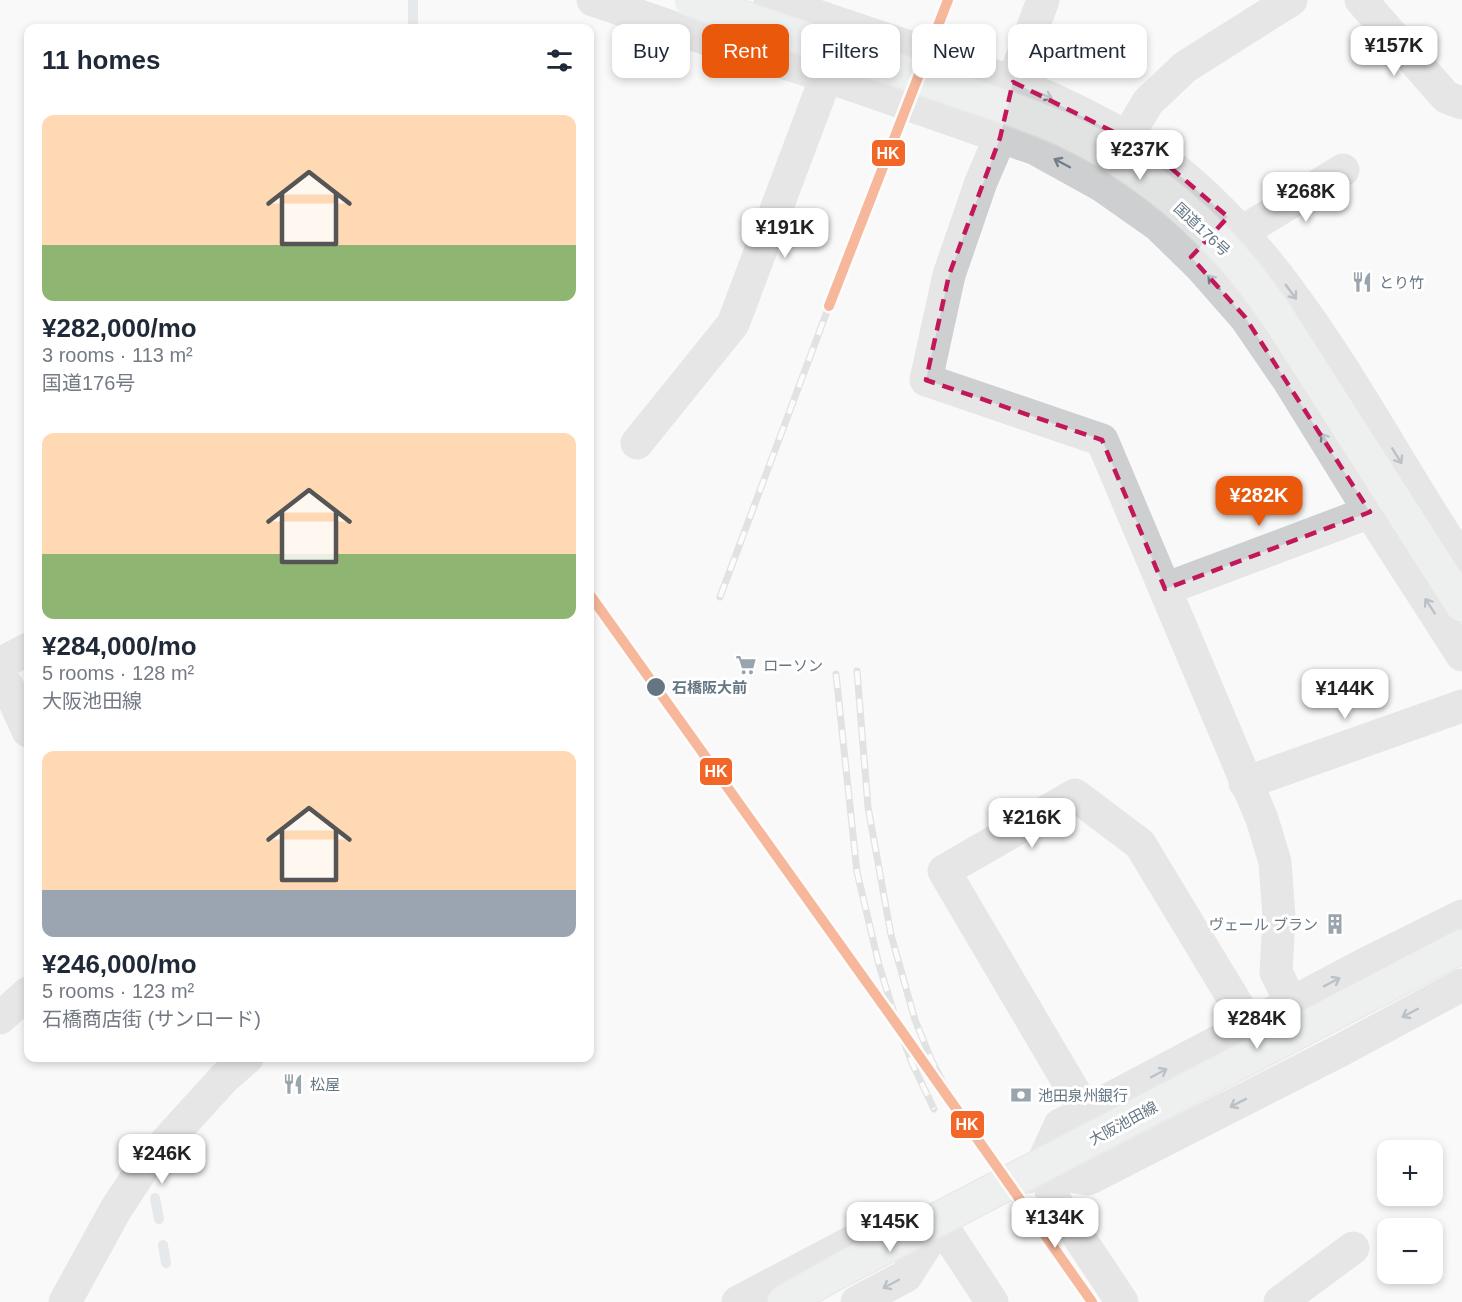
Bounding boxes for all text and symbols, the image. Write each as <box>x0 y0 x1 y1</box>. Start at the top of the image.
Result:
chip: Buy <box>612 24 690 78</box>
chip: Rent <box>702 24 789 78</box>
chip: Filters <box>801 24 900 78</box>
chip: New <box>912 24 996 78</box>
chip: Apartment <box>1008 24 1147 78</box>
pin: ¥157K <box>1352 26 1436 77</box>
text: ¥157K <box>1365 34 1423 56</box>
icon: filters <box>543 44 576 77</box>
text: 11 homes <box>42 45 161 75</box>
one-way arrow <box>1034 90 1052 101</box>
pin: ¥237K <box>1098 130 1182 181</box>
text: ¥237K <box>1111 138 1169 160</box>
line badge: HK <box>871 139 906 167</box>
text: HK <box>876 145 900 162</box>
icon: home <box>255 154 363 262</box>
one-way arrow <box>1053 157 1071 168</box>
pin: ¥268K <box>1264 172 1348 223</box>
text: ¥268K <box>1277 180 1335 202</box>
street label: 国道176号 <box>1171 199 1233 259</box>
pin: ¥191K <box>743 208 827 259</box>
text: ¥191K <box>756 216 814 238</box>
restaurant icon: とり竹 <box>1350 270 1374 294</box>
place label: とり竹 <box>1379 274 1424 291</box>
one-way arrow <box>1207 275 1221 290</box>
one-way arrow <box>1285 284 1297 300</box>
text: ¥282,000/mo <box>42 313 197 343</box>
text: 3 rooms · 113 m² <box>42 344 193 366</box>
text: 国道176号 <box>42 372 135 394</box>
one-way arrow <box>1320 433 1332 450</box>
one-way arrow <box>1391 447 1403 464</box>
icon: home <box>255 472 363 580</box>
pin: ¥282K <box>1217 476 1301 527</box>
text: ¥282K <box>1230 484 1288 506</box>
one-way arrow <box>1424 598 1436 615</box>
text: ¥284,000/mo <box>42 631 197 661</box>
supermarket icon: ローソン <box>734 653 758 677</box>
place label: ローソン <box>763 657 823 674</box>
text: 5 rooms · 128 m² <box>42 662 194 684</box>
pin: ¥144K <box>1303 669 1387 720</box>
marker: 石橋阪大前 <box>645 676 667 698</box>
text: ¥144K <box>1316 677 1374 699</box>
place label: 石橋阪大前 <box>672 679 747 696</box>
text: 大阪池田線 <box>42 690 142 712</box>
line badge: HK <box>699 757 733 786</box>
text: HK <box>704 763 728 780</box>
icon: home <box>255 790 363 898</box>
pin: ¥216K <box>990 798 1074 849</box>
text: ¥216K <box>1003 806 1061 828</box>
building icon: ヴェール ブラン <box>1323 912 1347 936</box>
place label: ヴェール ブラン <box>1209 916 1318 933</box>
text: ¥246,000/mo <box>42 949 197 979</box>
one-way arrow <box>1323 976 1340 988</box>
text: 5 rooms · 123 m² <box>42 980 194 1002</box>
pin: ¥284K <box>1215 999 1299 1050</box>
text: ¥284K <box>1228 1007 1286 1029</box>
text: 石橋商店街 (サンロード) <box>42 1008 261 1030</box>
one-way arrow <box>1402 1008 1420 1019</box>
one-way arrow <box>1150 1067 1168 1078</box>
restaurant icon: 松屋 <box>281 1072 305 1096</box>
place label: 松屋 <box>310 1076 340 1093</box>
bank icon: 池田泉州銀行 <box>1009 1083 1033 1107</box>
place label: 池田泉州銀行 <box>1038 1087 1128 1104</box>
street label: 大阪池田線 <box>1086 1098 1160 1148</box>
one-way arrow <box>1229 1098 1247 1109</box>
line badge: HK <box>950 1110 985 1139</box>
text: HK <box>955 1116 979 1133</box>
pin: ¥246K <box>120 1134 204 1185</box>
map controls <box>1377 1140 1443 1284</box>
button: + <box>1377 1140 1443 1206</box>
text: ¥246K <box>133 1142 191 1164</box>
pin: ¥134K <box>1013 1198 1097 1249</box>
pin: ¥145K <box>848 1202 932 1253</box>
text: ¥134K <box>1026 1206 1084 1228</box>
text: ¥145K <box>861 1210 919 1232</box>
button: − <box>1377 1218 1443 1284</box>
one-way arrow <box>883 1278 900 1290</box>

